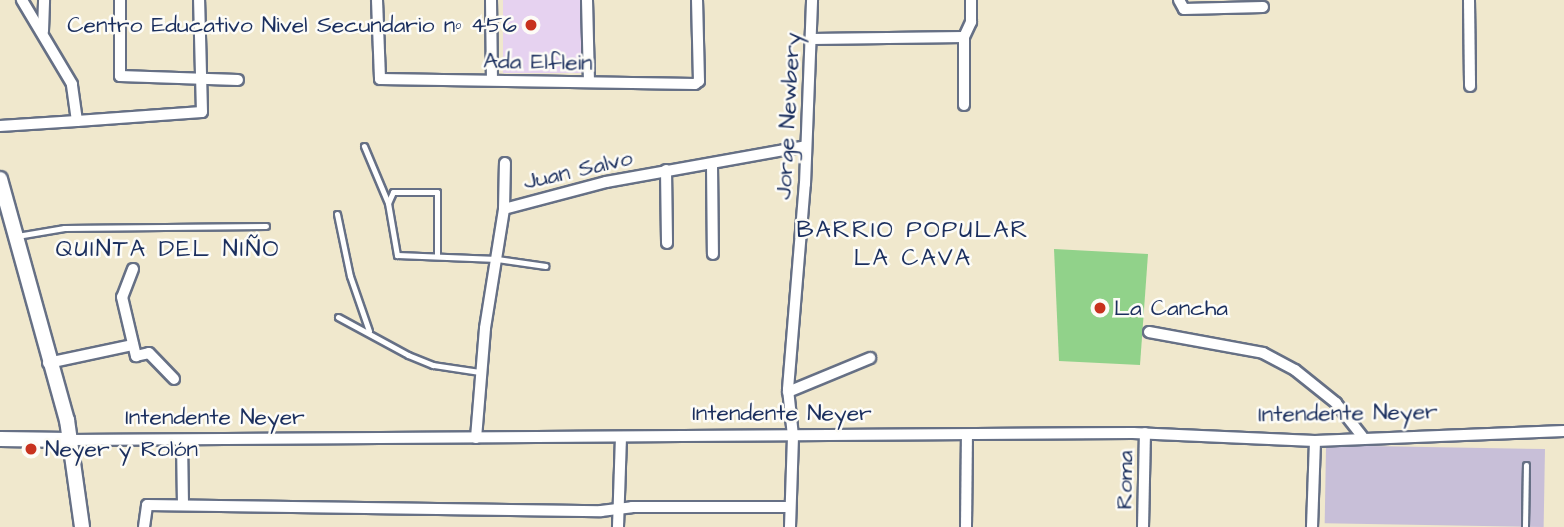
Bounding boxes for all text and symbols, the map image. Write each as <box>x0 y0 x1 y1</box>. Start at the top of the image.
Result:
place label: Centro Educativo Nivel Secundario nº 456 <box>67 11 517 39</box>
marker: Centro Educativo Nivel Secundario nº 456 <box>523 17 539 33</box>
street label: Jorge Newbery <box>770 32 806 200</box>
street label: Ada Elflein <box>483 47 593 77</box>
street label: Juan Salvo <box>521 144 635 196</box>
district label: BARRIO POPULAR LA CAVA <box>798 217 1028 273</box>
district label: QUINTA DEL NIÑO <box>57 236 279 264</box>
place label: La Cancha <box>1114 294 1228 322</box>
marker: La Cancha <box>1092 300 1108 316</box>
street label: Intendente Neyer <box>1258 398 1438 428</box>
street label: Intendente Neyer <box>692 399 872 427</box>
street label: Intendente Neyer <box>125 403 305 431</box>
place label: Neyer y Rolón <box>45 435 198 463</box>
marker: Neyer y Rolón <box>23 441 39 457</box>
street label: Roma <box>1111 450 1139 510</box>

